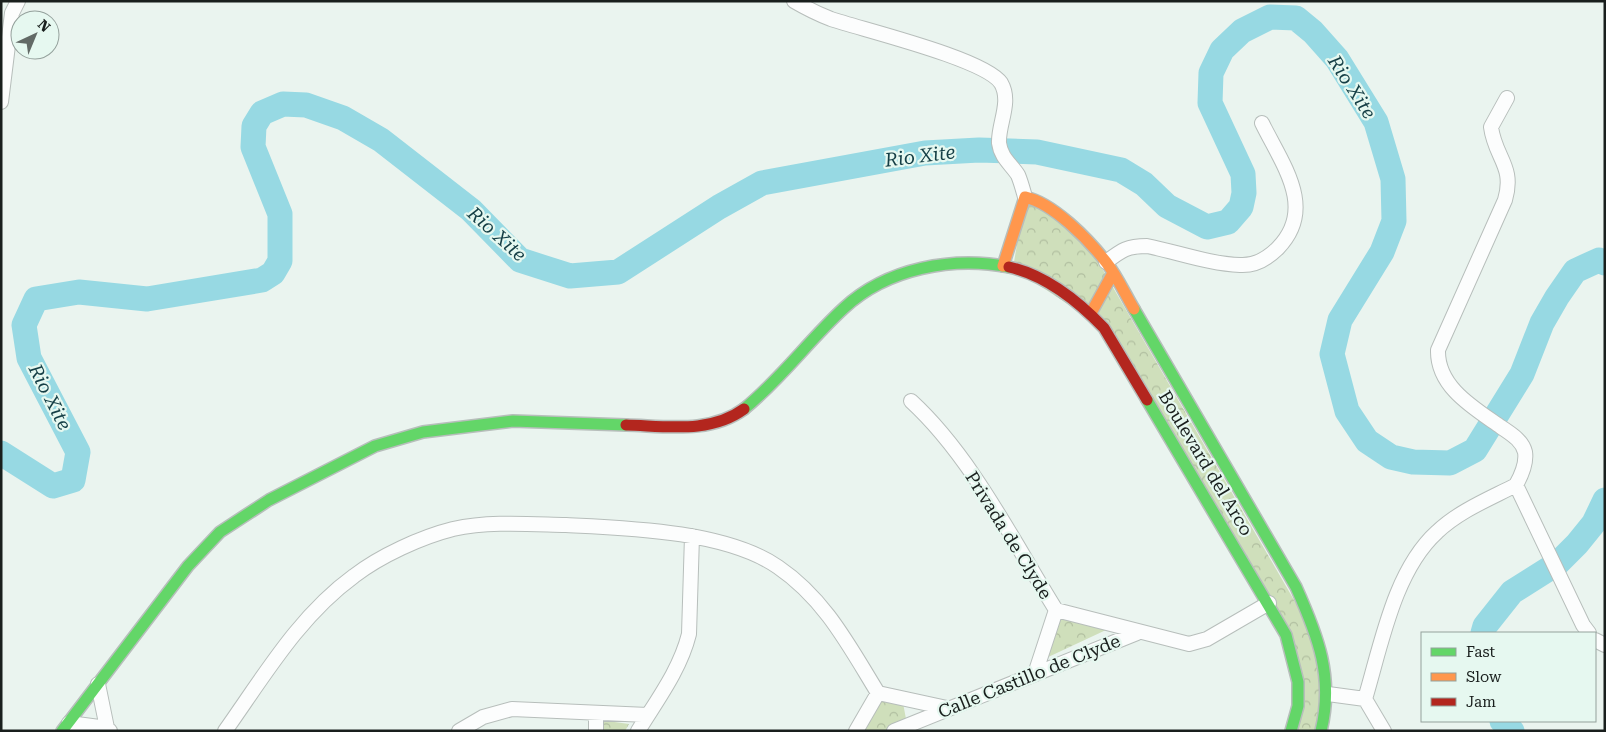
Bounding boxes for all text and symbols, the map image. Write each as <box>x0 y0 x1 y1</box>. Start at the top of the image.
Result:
north arrow <box>10 10 60 60</box>
text: N <box>35 16 54 35</box>
water label: Rio Xite <box>1323 50 1381 123</box>
water label: Rio Xite <box>882 140 957 172</box>
water label: Rio Xite <box>462 201 531 266</box>
water label: Rio Xite <box>23 359 76 434</box>
street label: Boulevard del Arco <box>1154 387 1258 539</box>
street label: Privada de Clyde <box>961 467 1057 603</box>
street label: Calle Castillo de Clyde <box>935 630 1123 722</box>
legend <box>1421 632 1596 722</box>
text: Fast <box>1466 643 1496 661</box>
text: Slow <box>1466 668 1502 686</box>
text: Jam <box>1466 693 1496 711</box>

